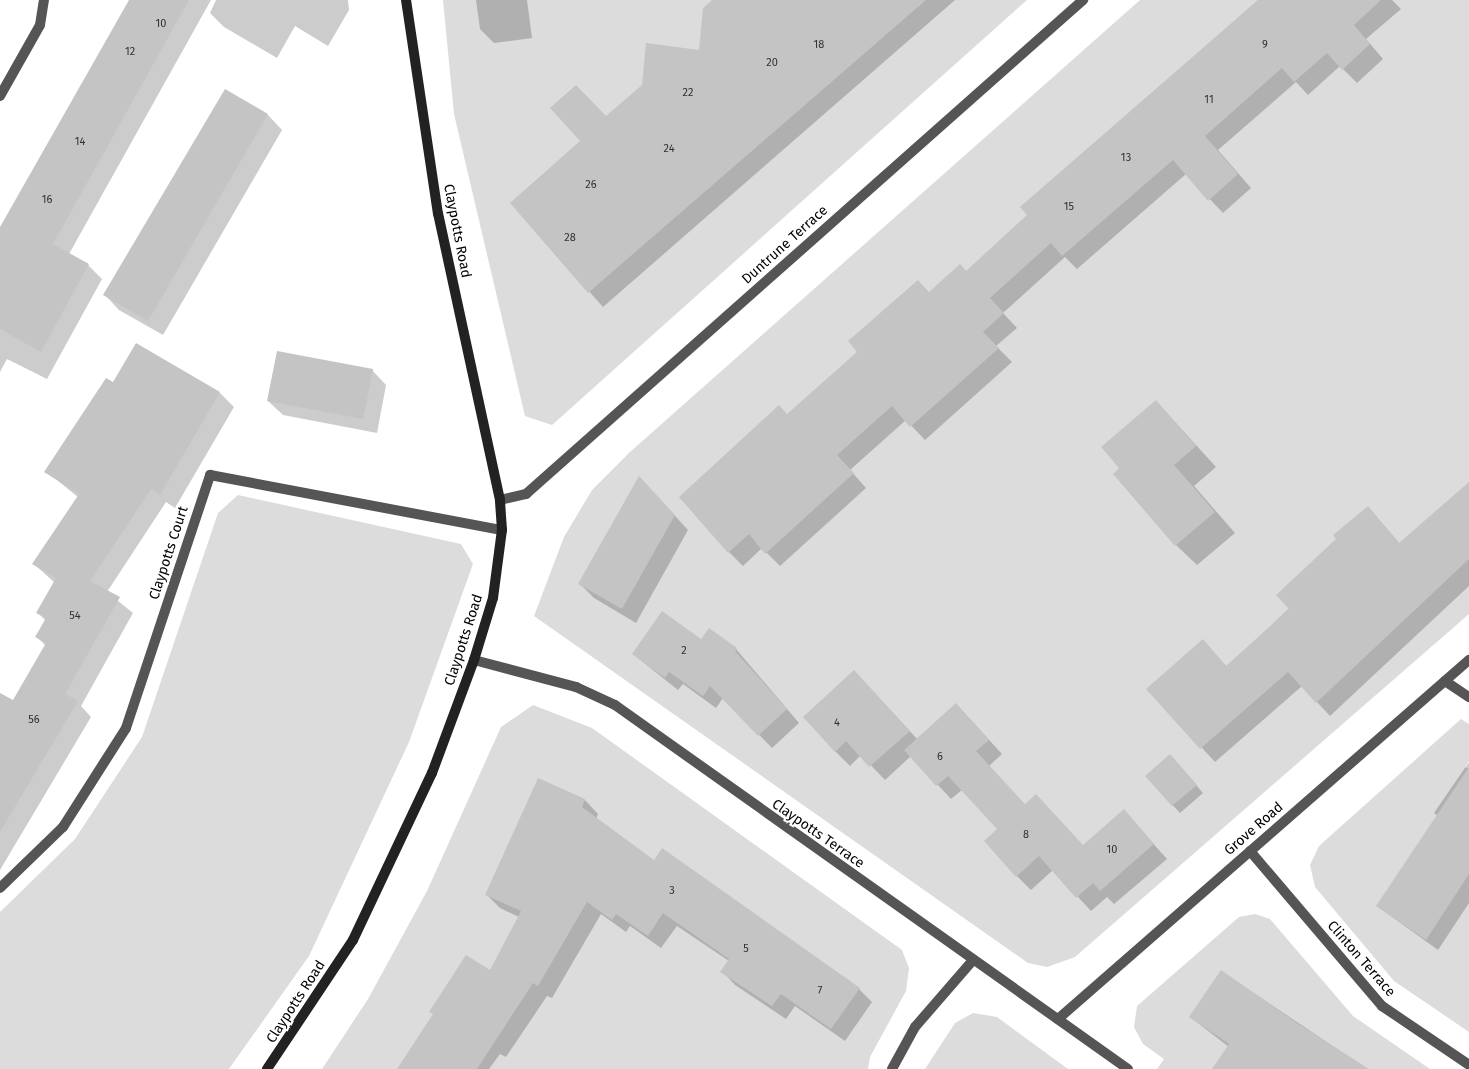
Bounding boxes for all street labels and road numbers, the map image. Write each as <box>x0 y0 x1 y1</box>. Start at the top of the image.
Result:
street label: Claypotts Road <box>440 183 474 279</box>
street label: Duntrune Terrace <box>739 202 831 288</box>
street label: Claypotts Court <box>146 504 192 602</box>
street label: Claypotts Road <box>441 592 487 688</box>
street label: Claypotts Terrace <box>769 796 867 872</box>
street label: Grove Road <box>1221 799 1287 859</box>
street label: Clinton Terrace <box>1324 918 1398 1000</box>
street label: Claypotts Road <box>263 958 329 1046</box>

